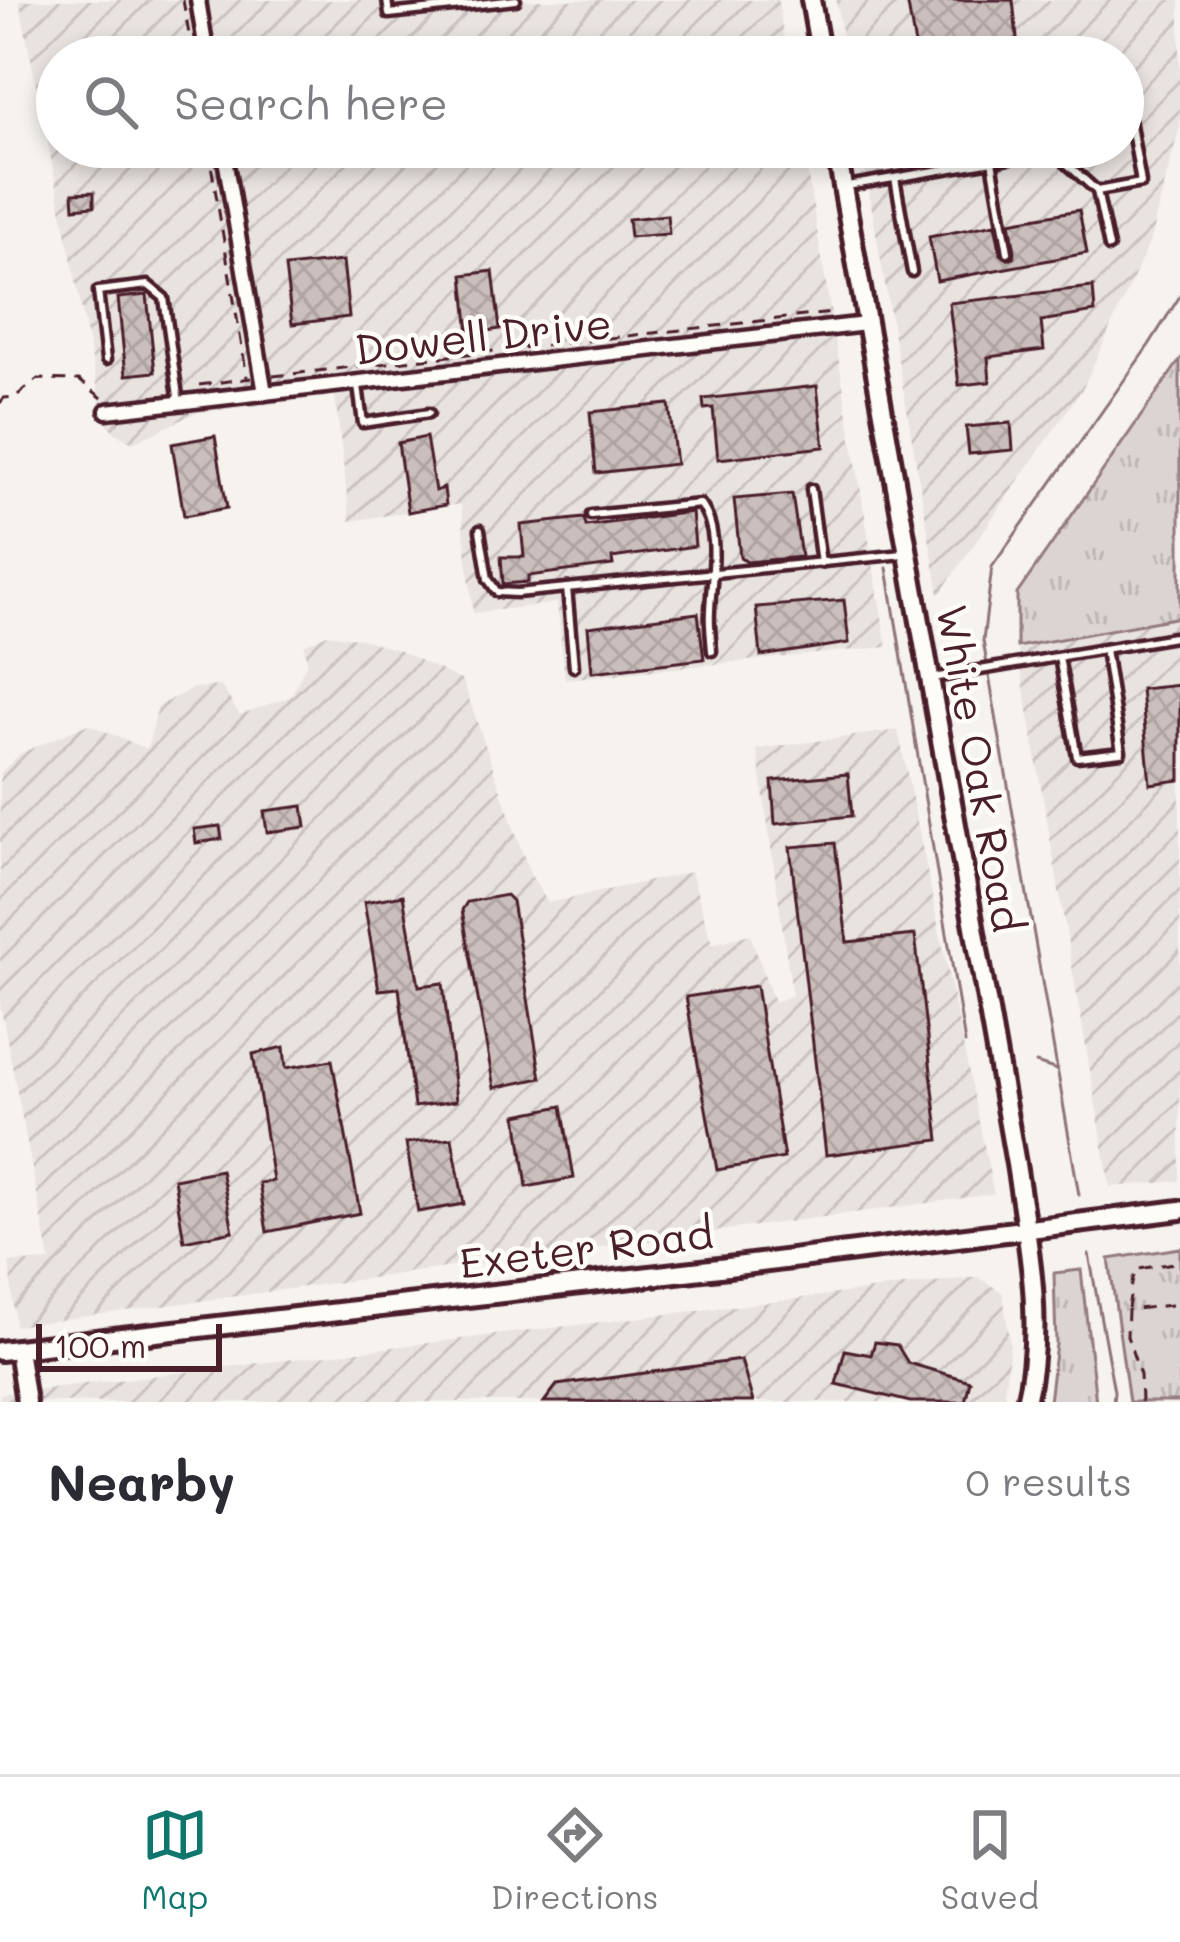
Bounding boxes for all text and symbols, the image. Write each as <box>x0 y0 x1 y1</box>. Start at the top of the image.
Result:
search box <box>36 36 1144 168</box>
icon: search <box>78 69 144 135</box>
text: Search here <box>174 73 448 131</box>
street label: Dowell Drive <box>352 294 614 376</box>
street label: White Oak Road <box>925 600 1037 936</box>
street label: Exeter Road <box>456 1204 716 1290</box>
scale bar <box>36 1318 222 1371</box>
text: 100 m <box>54 1323 146 1366</box>
text: Nearby <box>48 1447 235 1514</box>
text: 0 results <box>966 1455 1132 1506</box>
tab: Map <box>141 1802 208 1917</box>
tab: Directions <box>491 1802 658 1917</box>
tab: Saved <box>941 1802 1039 1917</box>

